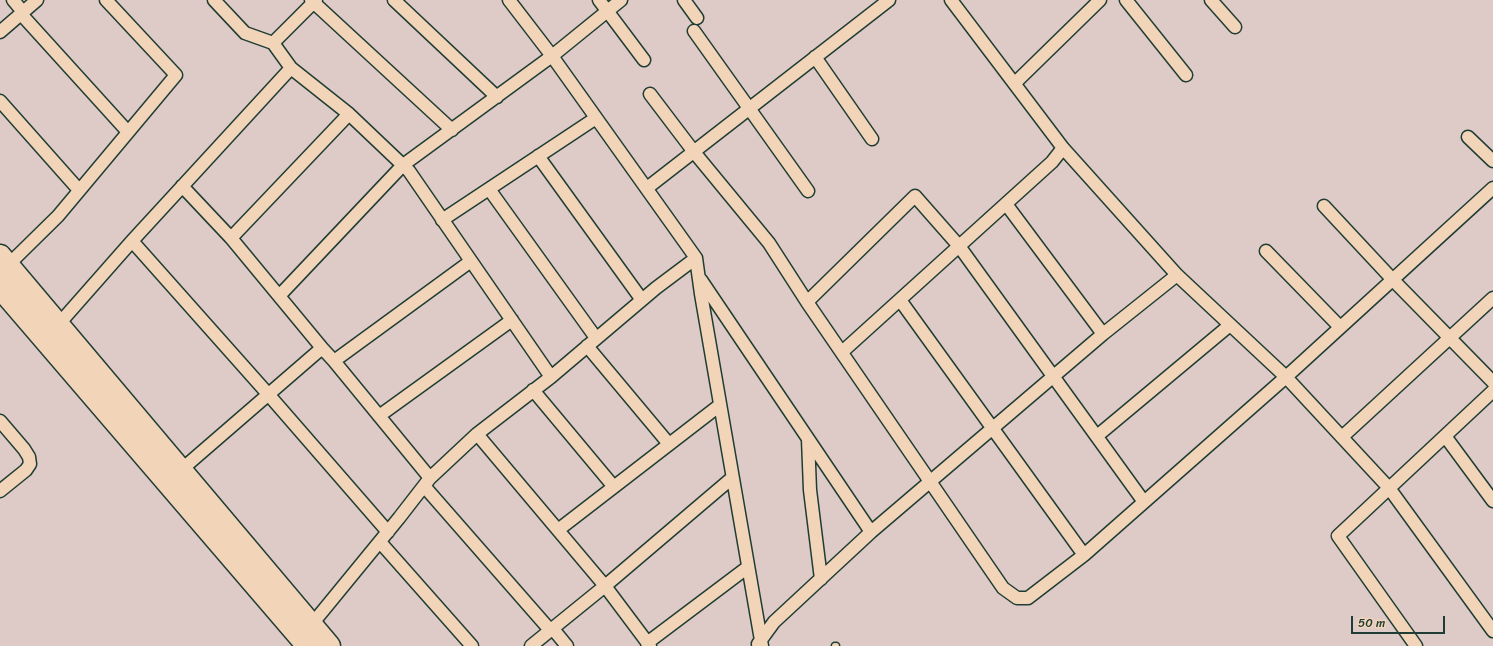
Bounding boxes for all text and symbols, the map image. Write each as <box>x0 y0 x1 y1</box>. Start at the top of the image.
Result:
scale bar <box>1353 608 1447 634</box>
text: 50 m <box>1358 612 1385 634</box>

